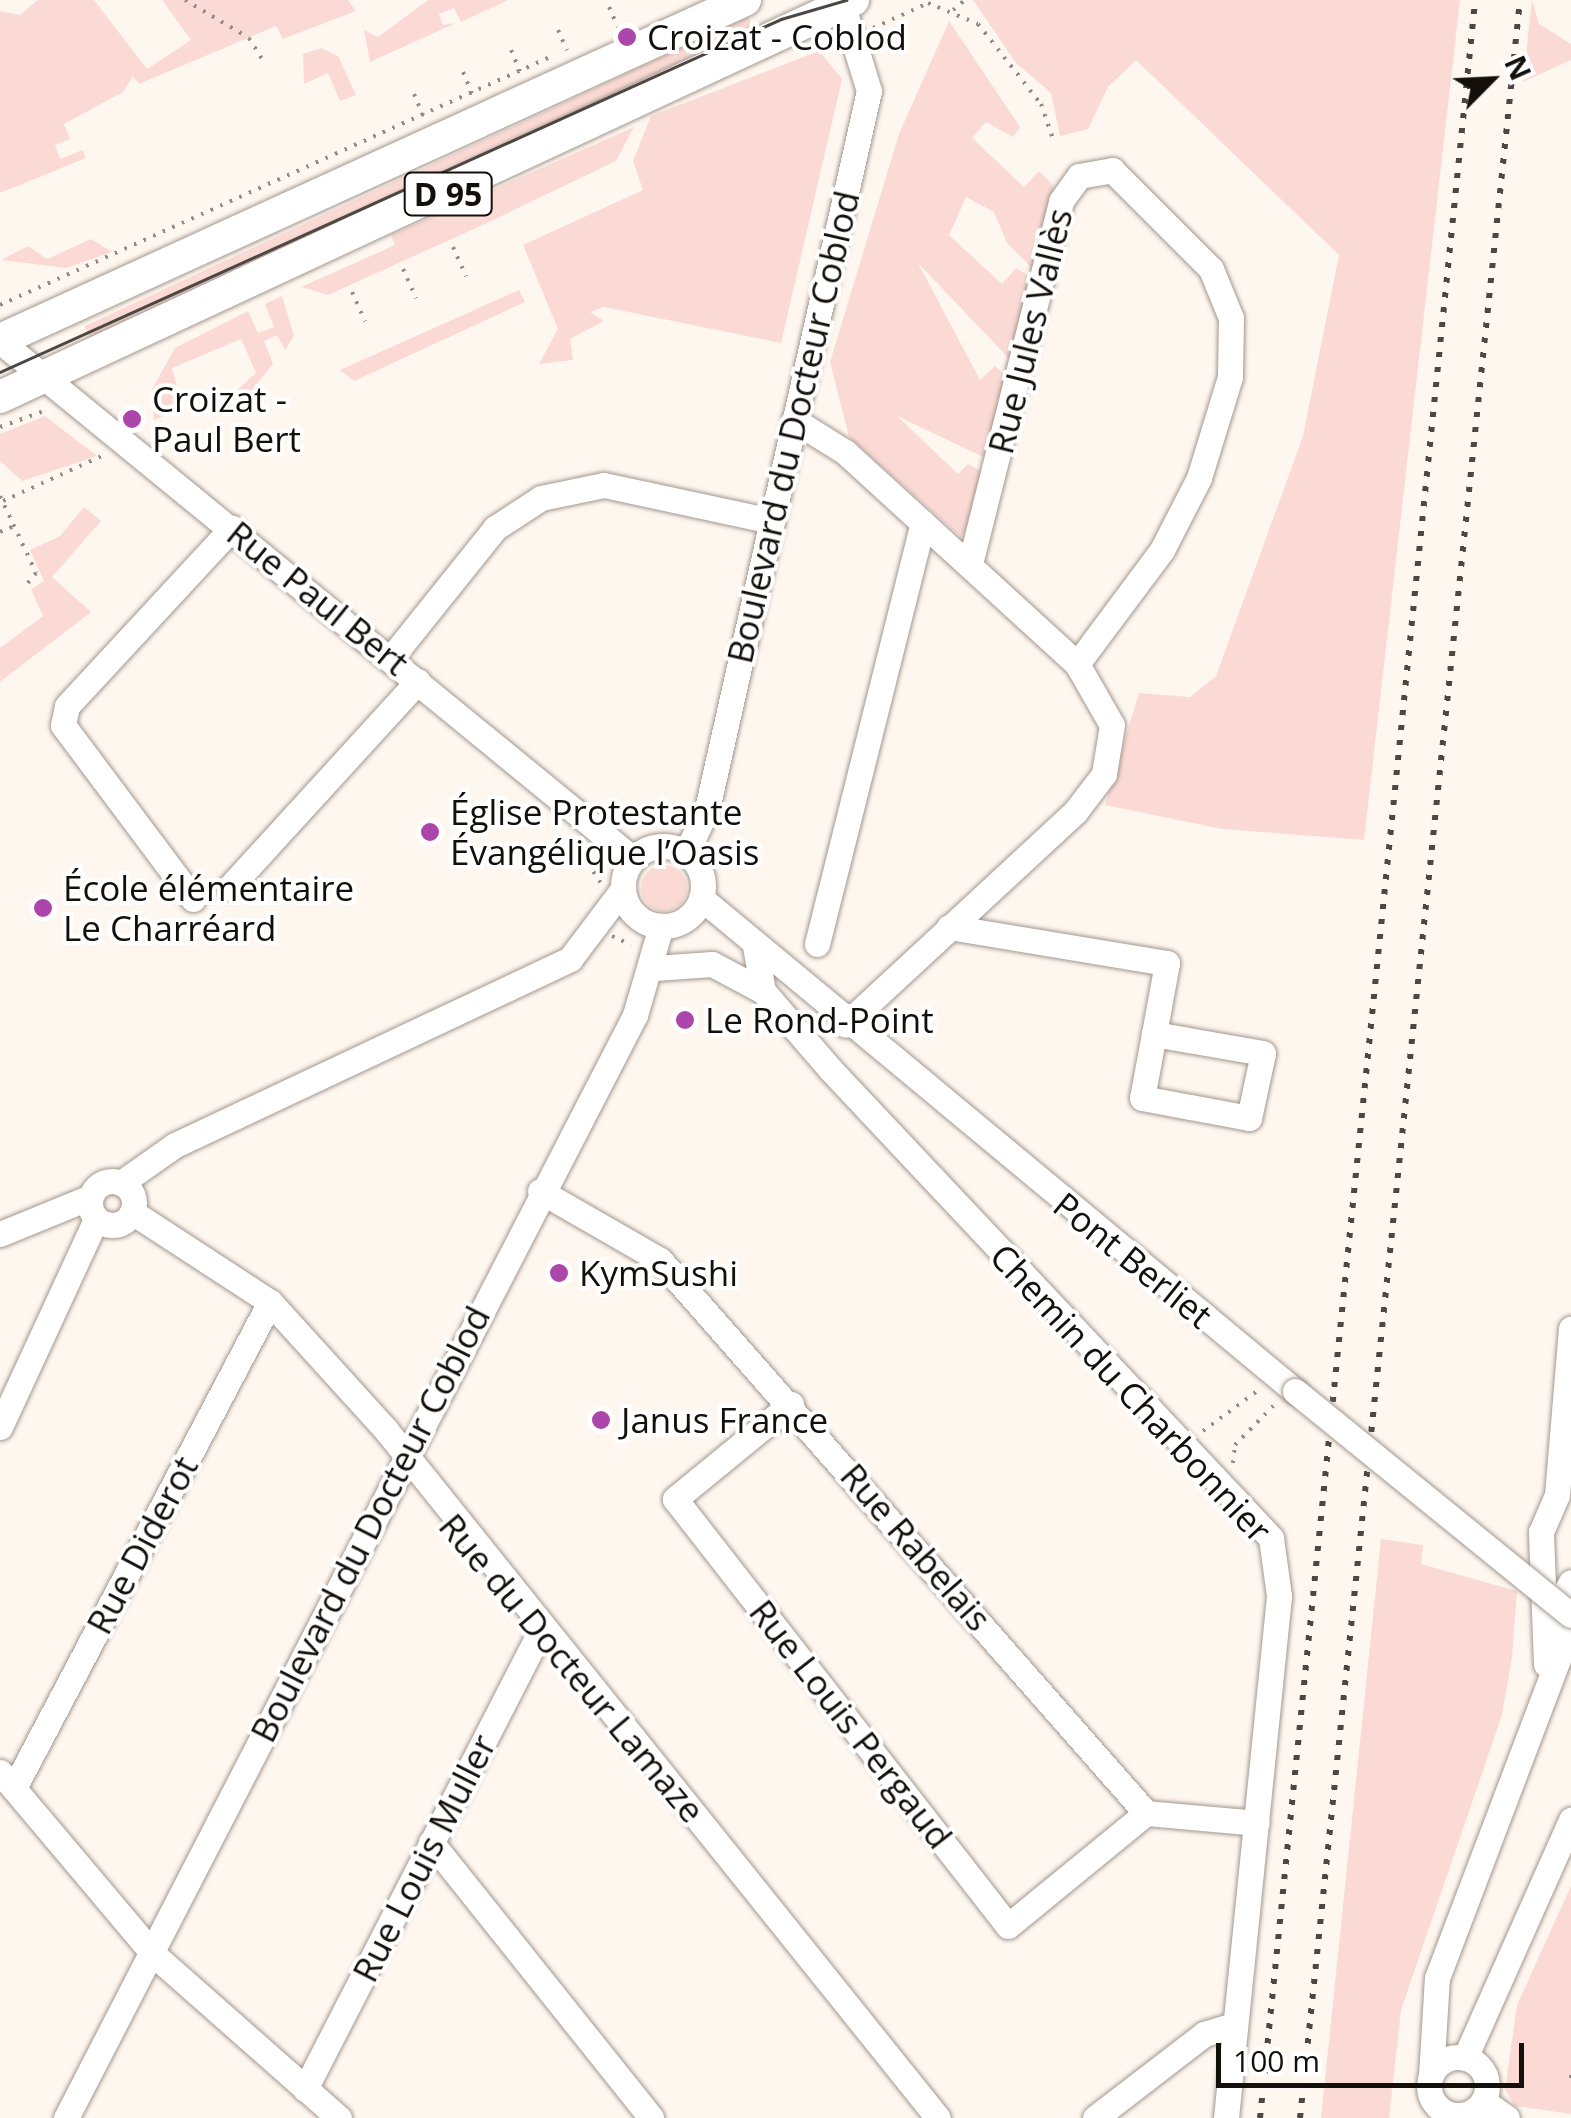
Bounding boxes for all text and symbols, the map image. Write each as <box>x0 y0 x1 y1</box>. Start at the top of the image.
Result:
place label: Croizat - Coblod <box>647 16 907 58</box>
marker: Croizat - Coblod <box>616 26 638 48</box>
north arrow <box>1441 30 1541 130</box>
text: N <box>1496 50 1540 86</box>
road number: D 95 <box>403 167 493 221</box>
street label: Boulevard du Docteur Coblod <box>718 187 868 667</box>
street label: Rue Jules Vallès <box>979 204 1081 458</box>
place label: Croizat - Paul Bert <box>152 378 301 460</box>
marker: Croizat - Paul Bert <box>121 408 143 430</box>
street label: Rue Paul Bert <box>219 512 417 684</box>
place label: Église Protestante Évangélique l’Oasis <box>450 791 759 873</box>
marker: Église Protestante Évangélique l’Oasis <box>419 821 441 843</box>
place label: École élémentaire Le Charréard <box>63 867 354 949</box>
marker: École élémentaire Le Charréard <box>32 897 54 919</box>
place label: Le Rond-Point <box>705 999 934 1041</box>
marker: Le Rond-Point <box>674 1009 696 1031</box>
street label: Pont Berliet <box>1045 1183 1221 1337</box>
street label: Chemin du Charbonnier <box>982 1235 1280 1551</box>
place label: KymSushi <box>579 1252 738 1294</box>
marker: KymSushi <box>548 1262 570 1284</box>
street label: Boulevard du Docteur Coblod <box>242 1299 498 1749</box>
place label: Janus France <box>621 1399 828 1441</box>
marker: Janus France <box>590 1409 612 1431</box>
street label: Rue Diderot <box>78 1449 206 1641</box>
street label: Rue Rabelais <box>832 1455 1000 1639</box>
street label: Rue du Docteur Lamaze <box>431 1505 713 1831</box>
street label: Rue Louis Pergaud <box>741 1591 961 1857</box>
street label: Rue Louis Muller <box>344 1727 504 1989</box>
scale bar <box>1221 2023 1528 2085</box>
text: 100 m <box>1233 2040 1320 2081</box>

